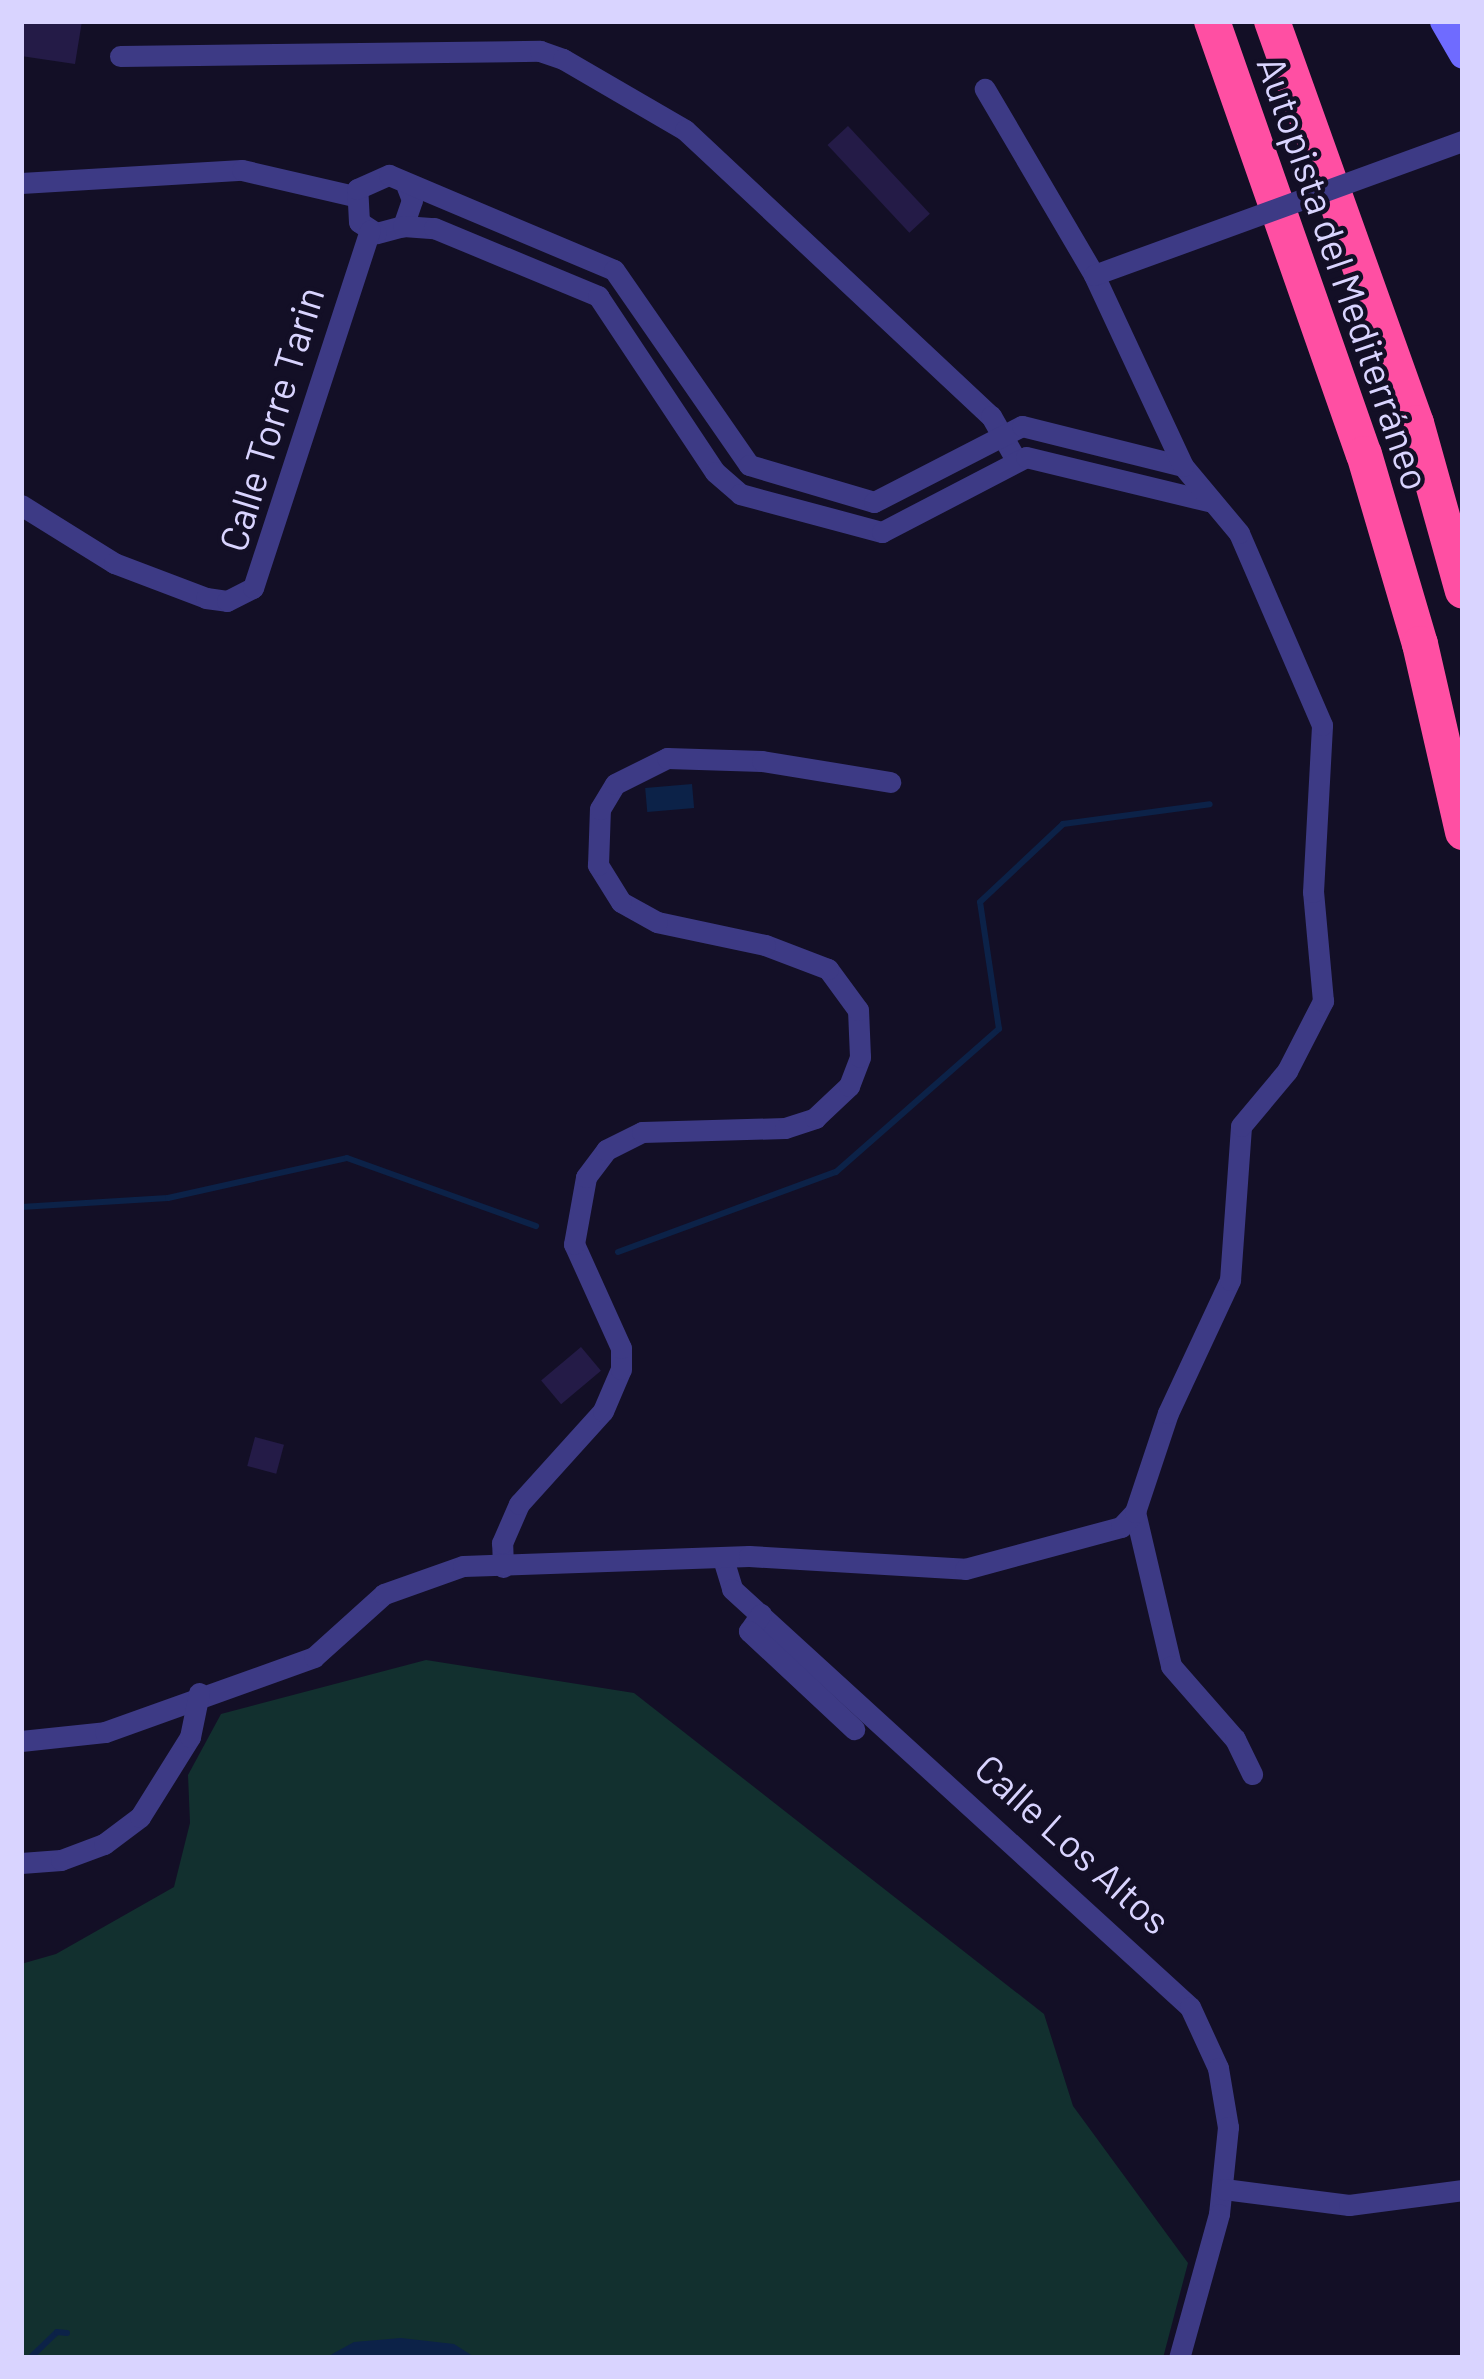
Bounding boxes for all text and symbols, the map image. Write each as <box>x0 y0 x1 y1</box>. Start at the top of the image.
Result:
street label: Autopista del Mediterráneo <box>1248 50 1440 496</box>
street label: Calle Torre Tarin <box>209 281 333 557</box>
street label: Calle Los Altos <box>966 1744 1180 1944</box>

